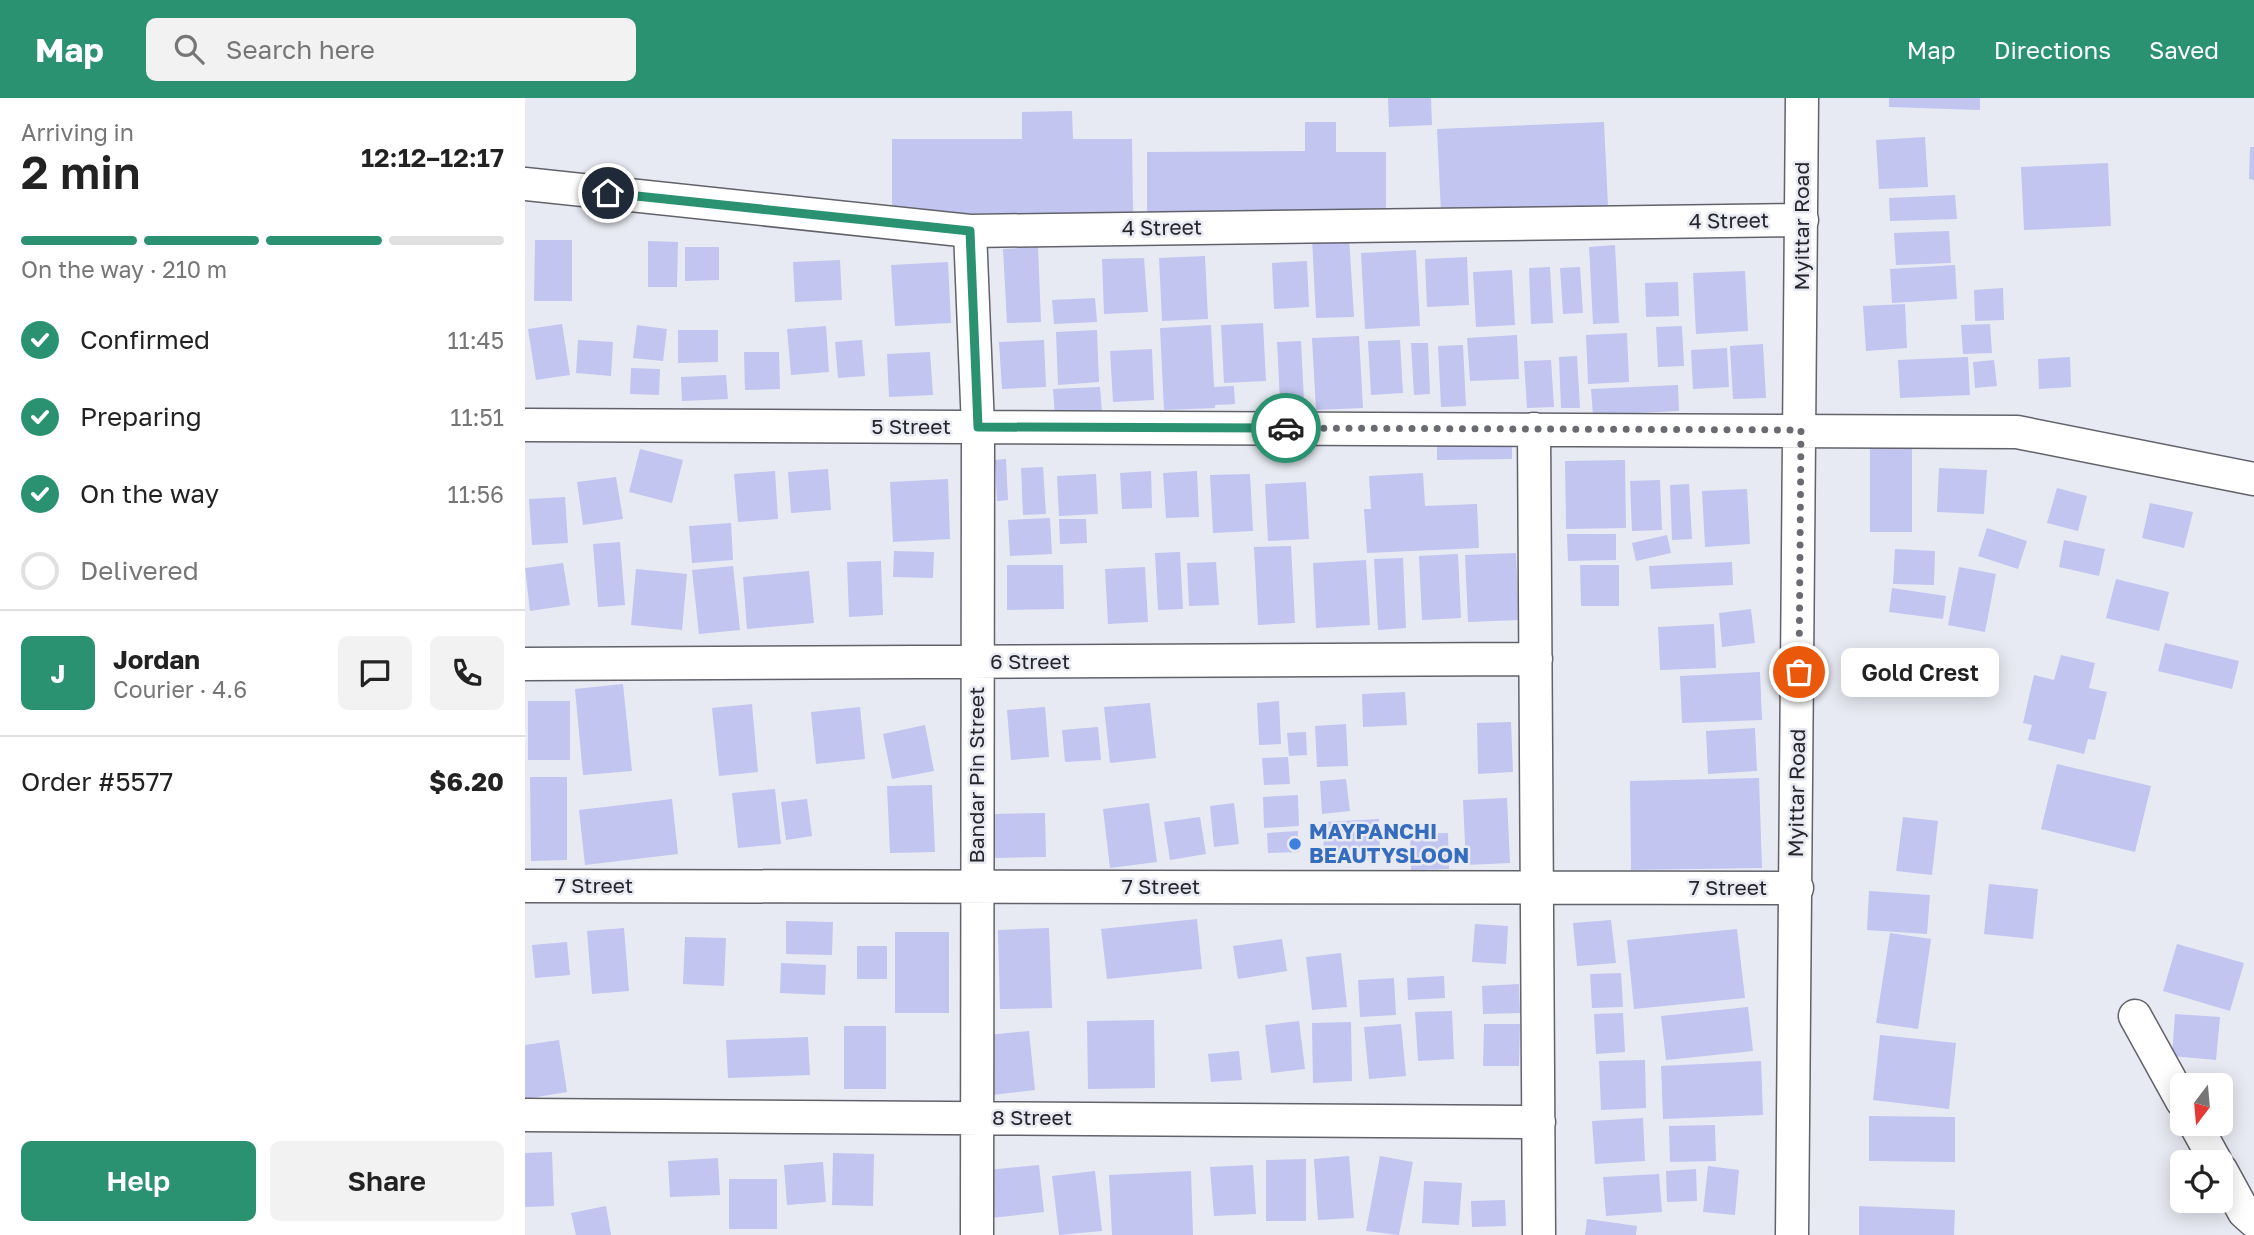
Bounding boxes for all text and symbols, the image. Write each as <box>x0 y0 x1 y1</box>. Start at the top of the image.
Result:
search box <box>146 18 636 81</box>
text: Map <box>35 30 104 69</box>
icon: search <box>170 30 208 68</box>
text: Search here <box>226 34 375 65</box>
text: Map <box>1907 35 1956 64</box>
text: Directions <box>1994 35 2111 64</box>
text: Saved <box>2149 35 2219 64</box>
text: Arriving in <box>21 118 134 146</box>
text: 12:12–12:17 <box>361 142 504 173</box>
text: 2 min <box>21 144 141 199</box>
street label: Myittar Road <box>1788 162 1814 290</box>
pin <box>578 163 638 223</box>
icon: home <box>589 174 627 212</box>
street label: 4 Street <box>1689 206 1769 234</box>
street label: 4 Street <box>1122 213 1202 241</box>
text: On the way · 210 m <box>21 255 227 283</box>
icon: check <box>21 321 59 359</box>
text: Confirmed <box>80 324 210 355</box>
text: 11:45 <box>447 326 504 354</box>
courier <box>1251 393 1321 463</box>
icon: check <box>21 398 59 436</box>
text: Preparing <box>80 401 202 432</box>
text: 11:51 <box>450 403 504 431</box>
icon: car <box>1267 409 1305 447</box>
street label: 5 Street <box>871 413 951 439</box>
icon: check <box>21 475 59 513</box>
text: On the way <box>80 478 219 509</box>
text: 11:56 <box>448 480 504 508</box>
text: Delivered <box>80 555 199 586</box>
button: chat <box>338 636 412 710</box>
button: phone <box>430 636 504 710</box>
pin <box>1769 642 1829 702</box>
text: Jordan <box>113 644 200 675</box>
street label: 6 Street <box>990 648 1070 674</box>
callout: Gold Crest <box>1841 648 1999 696</box>
icon: bag <box>1780 653 1818 691</box>
text: J <box>51 658 65 689</box>
text: Gold Crest <box>1861 658 1979 686</box>
text: Courier · 4.6 <box>113 675 247 703</box>
street label: Bandar Pin Street <box>963 687 989 863</box>
street label: Myittar Road <box>1782 728 1810 858</box>
text: Order #5577 <box>21 766 173 797</box>
text: $6.20 <box>429 766 504 797</box>
place label: MAYPANCHI BEAUTYSLOON <box>1309 818 1469 868</box>
marker: MAYPANCHI BEAUTYSLOON <box>1287 836 1303 852</box>
street label: 7 Street <box>555 872 633 898</box>
street label: 7 Street <box>1122 873 1200 899</box>
street label: 7 Street <box>1689 874 1767 900</box>
north arrow <box>2170 1073 2233 1136</box>
map controls <box>2170 1073 2233 1213</box>
street label: 8 Street <box>992 1104 1072 1130</box>
button: Help <box>21 1141 256 1221</box>
button: Share <box>270 1141 504 1221</box>
button: locate <box>2170 1150 2233 1213</box>

